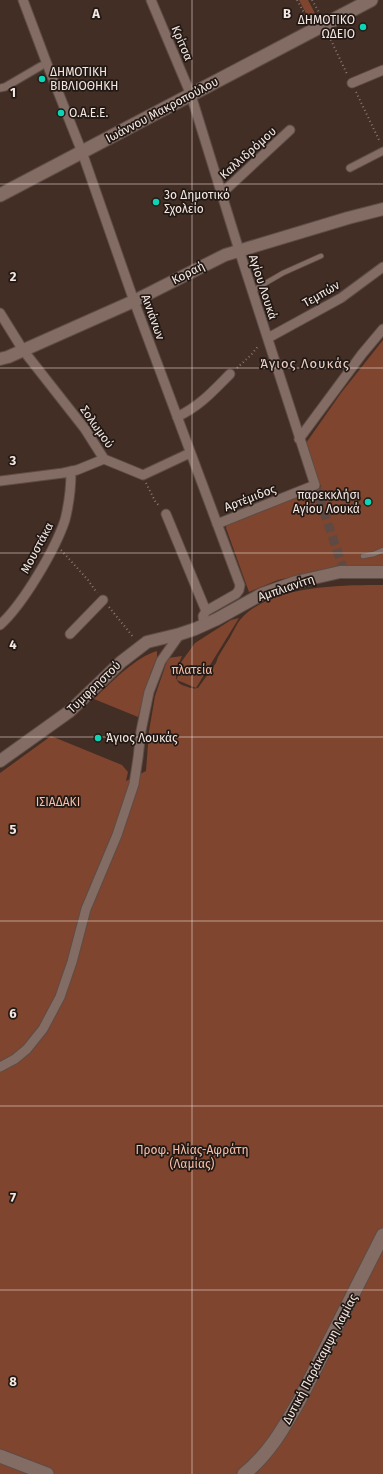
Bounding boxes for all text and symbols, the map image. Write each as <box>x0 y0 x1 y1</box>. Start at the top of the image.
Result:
text: A <box>91 6 100 21</box>
text: B <box>283 6 291 21</box>
place label: ΔΗΜΟΤΙΚΟ ΩΔΕΙΟ <box>298 13 355 41</box>
marker: ΔΗΜΟΤΙΚΟ ΩΔΕΙΟ <box>358 22 368 32</box>
street label: Κρίτσα <box>168 23 196 63</box>
place label: ΔΗΜΟΤΙΚΗ ΒΙΒΛΙΟΘΗΚΗ <box>50 65 119 93</box>
marker: ΔΗΜΟΤΙΚΗ ΒΙΒΛΙΟΘΗΚΗ <box>37 74 47 84</box>
street label: Ιωάννου Μακροπούλου <box>103 74 221 146</box>
text: 1 <box>10 85 16 100</box>
place label: Ο.Α.Ε.Ε. <box>69 106 109 120</box>
marker: Ο.Α.Ε.Ε. <box>56 108 66 118</box>
street label: Καλλιδρόμου <box>217 124 279 182</box>
place label: 3ο Δημοτικό Σχολείο <box>164 188 230 216</box>
marker: 3ο Δημοτικό Σχολείο <box>151 197 161 207</box>
street label: Αγίου Λουκά <box>246 253 280 321</box>
street label: Κοραή <box>169 259 207 287</box>
text: 2 <box>10 269 17 284</box>
street label: Τεμπών <box>300 278 342 310</box>
street label: Αινιάνων <box>138 292 168 342</box>
district label: Άγιος Λουκάς <box>260 356 350 371</box>
street label: Σολωμού <box>77 403 117 451</box>
text: 3 <box>9 453 17 468</box>
street label: Αρτέμιδος <box>222 482 278 514</box>
place label: παρεκκλήσι Αγίου Λουκά <box>293 488 360 516</box>
marker: παρεκκλήσι Αγίου Λουκά <box>363 497 373 507</box>
street label: Μουστάκα <box>18 520 56 576</box>
street label: Αμπλιανίτη <box>256 572 316 604</box>
text: 4 <box>9 637 17 652</box>
street label: Τυμφρηστού <box>64 658 124 716</box>
park label: πλατεία <box>172 663 212 677</box>
place label: Άγιος Λουκάς <box>106 731 178 745</box>
marker: Άγιος Λουκάς <box>93 733 103 743</box>
park label: ΙΣΙΑΔΑΚΙ <box>36 795 80 809</box>
text: 5 <box>10 822 17 837</box>
text: 6 <box>9 1006 17 1021</box>
park label: Προφ. Ηλίας-Αφράτη (Λαμίας) <box>135 1143 249 1171</box>
text: 7 <box>10 1190 16 1205</box>
street label: Δυτική Παράκαμψη Λαμίας <box>280 1291 360 1426</box>
text: 8 <box>9 1374 17 1389</box>

